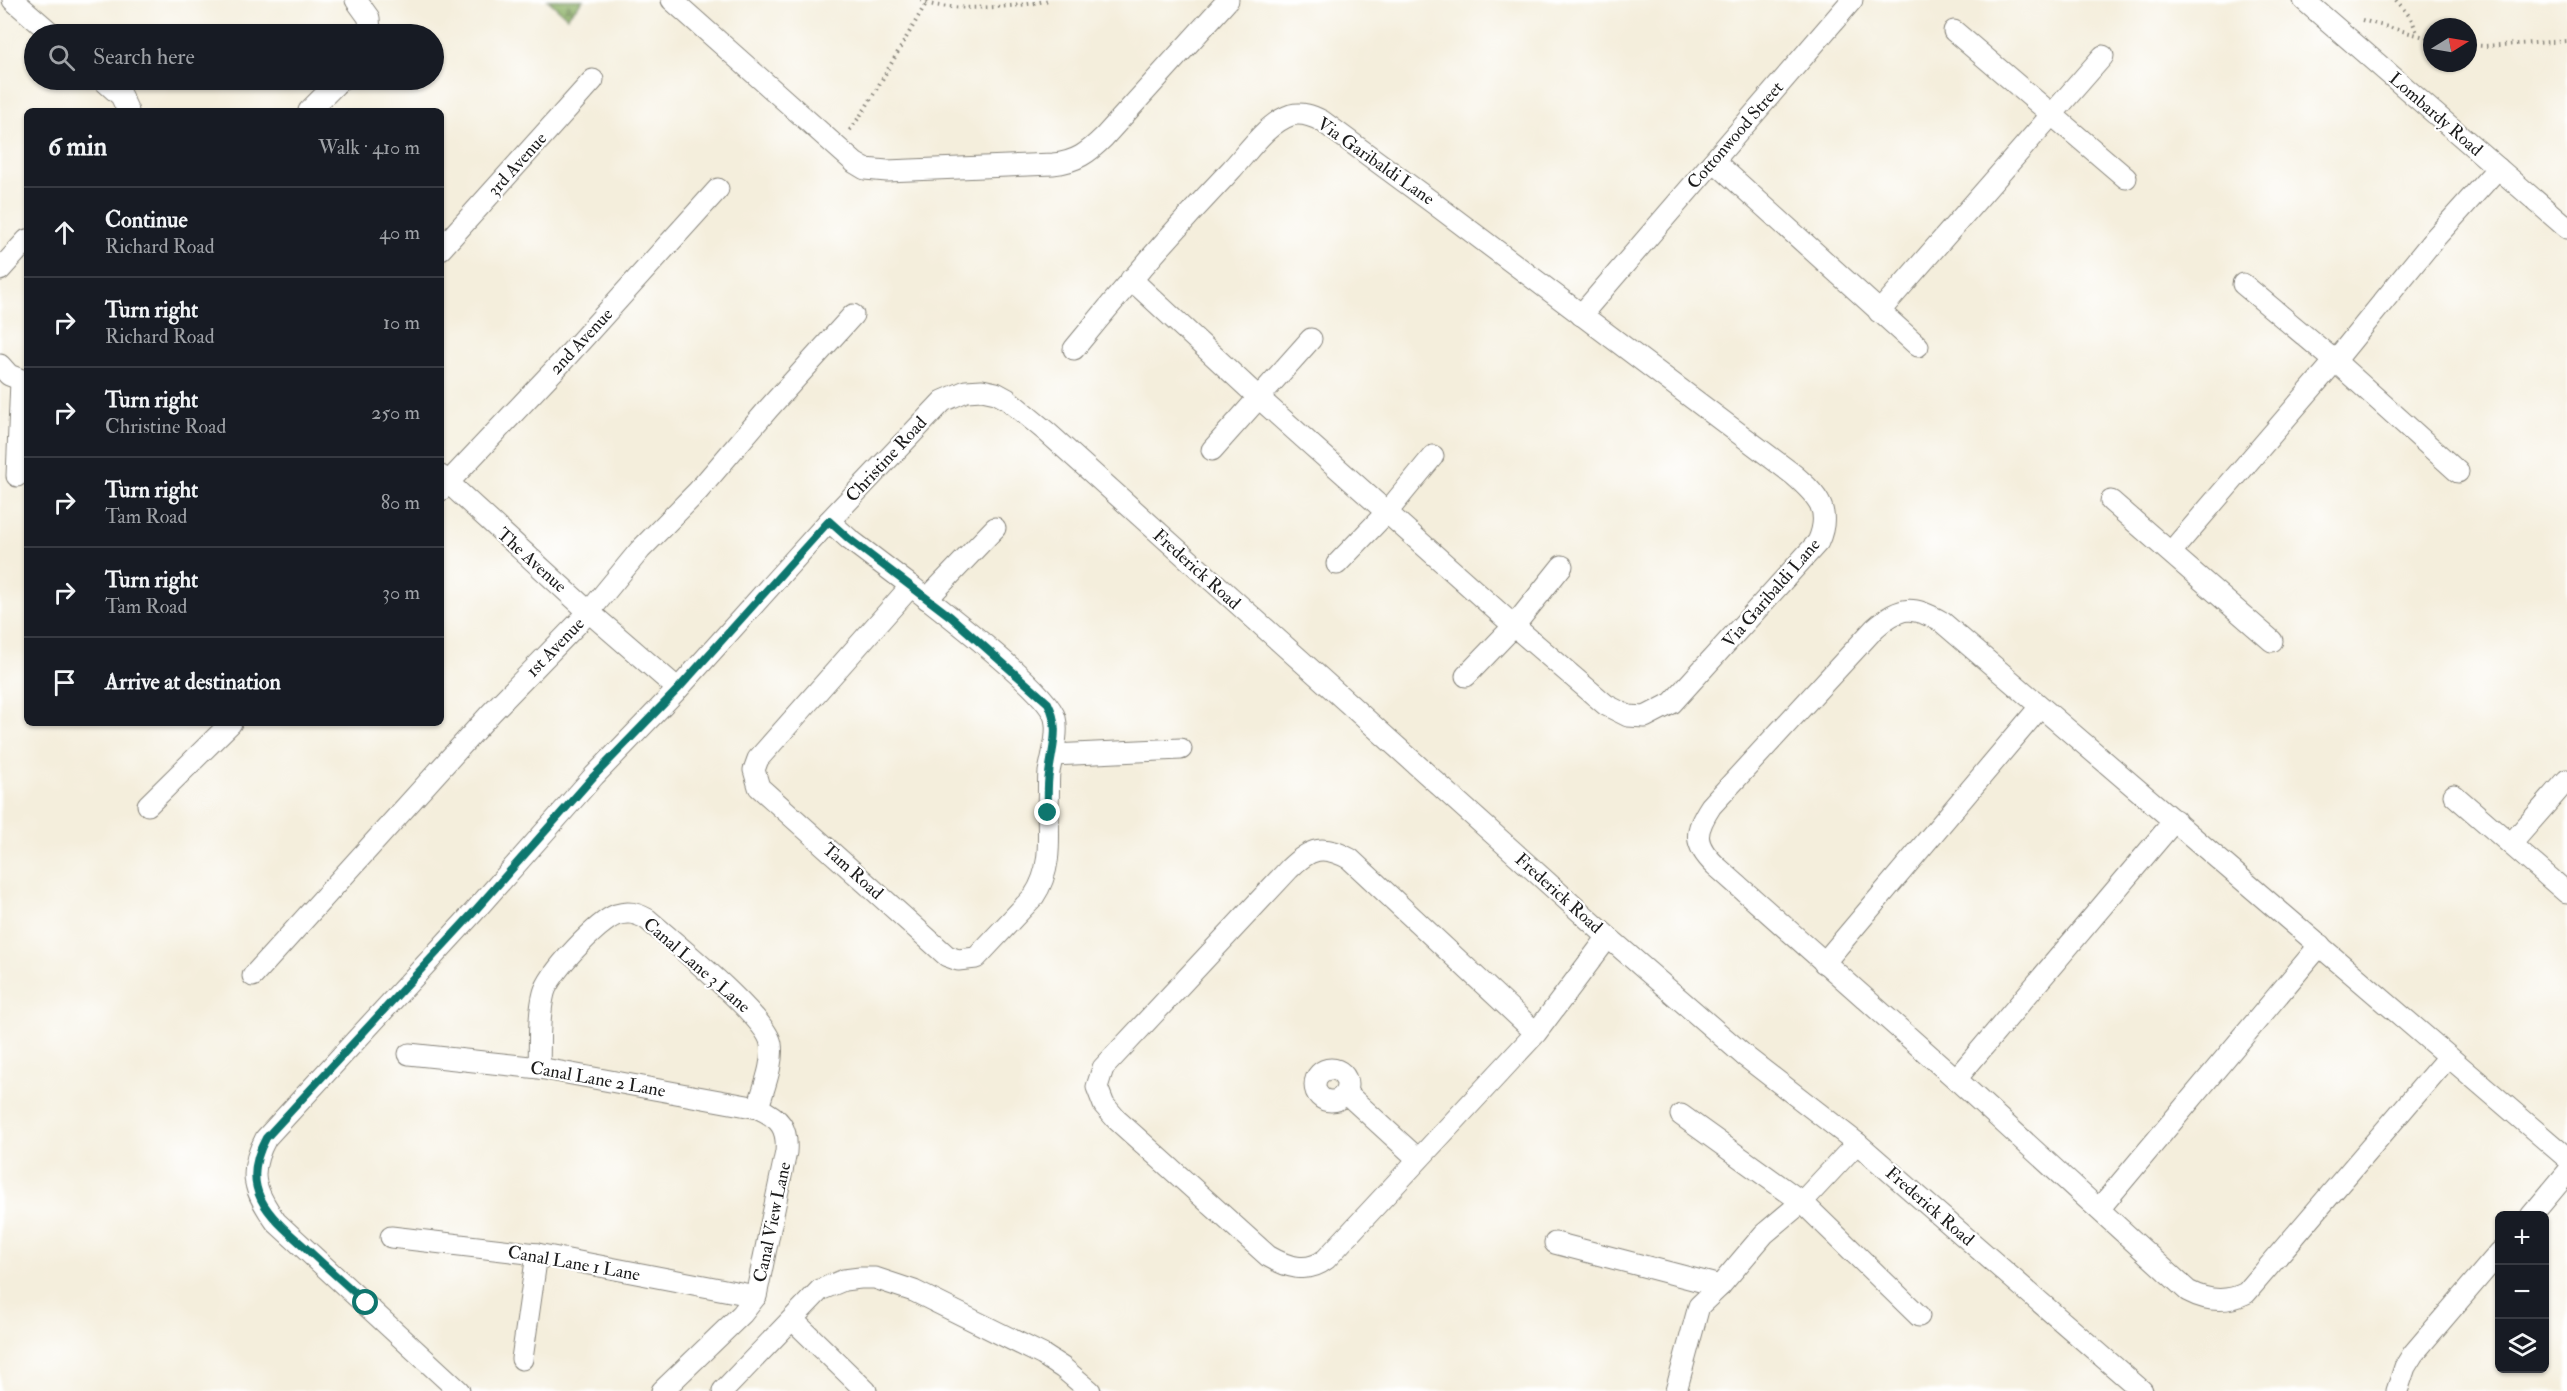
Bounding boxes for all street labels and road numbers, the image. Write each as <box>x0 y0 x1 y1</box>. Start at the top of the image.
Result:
street label: Lombardy Road <box>2384 67 2487 161</box>
street label: Cottonwood Street <box>1682 77 1789 194</box>
street label: Via Garibaldi Lane <box>1313 112 1439 211</box>
street label: 3rd Avenue <box>483 127 552 201</box>
street label: 2nd Avenue <box>545 303 618 380</box>
street label: Christine Road <box>841 411 932 507</box>
street label: The Avenue <box>492 523 572 598</box>
street label: Frederick Road <box>1148 524 1245 615</box>
street label: Via Garibaldi Lane <box>1717 533 1826 653</box>
street label: 1st Avenue <box>521 612 590 682</box>
street label: Tam Road <box>817 838 888 905</box>
street label: Frederick Road <box>1510 848 1607 939</box>
street label: Canal Lane 3 Lane <box>638 913 755 1019</box>
street label: Canal Lane 2 Lane <box>529 1056 668 1103</box>
street label: Canal View Lane <box>748 1159 797 1284</box>
street label: Frederick Road <box>1881 1162 1979 1251</box>
street label: Canal Lane 1 Lane <box>506 1241 642 1287</box>

